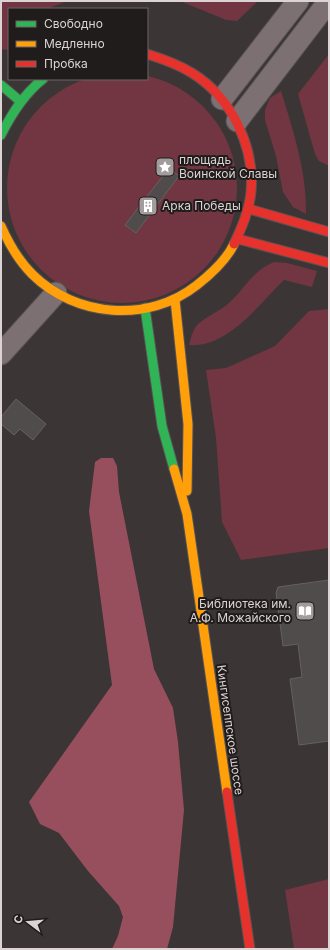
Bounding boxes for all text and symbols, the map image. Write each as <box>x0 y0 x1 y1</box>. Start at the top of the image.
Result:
legend <box>8 8 148 80</box>
text: Свободно <box>44 16 103 31</box>
text: Медленно <box>44 36 105 51</box>
text: Пробка <box>44 56 88 71</box>
place label: площадь Воинской Славы <box>179 152 277 181</box>
place icon: площадь Воинской Славы <box>154 156 176 178</box>
building icon: Арка Победы <box>137 195 159 217</box>
place label: Арка Победы <box>162 198 241 213</box>
place label: Библиотека им. А.Ф. Можайского <box>190 596 291 625</box>
library icon: Библиотека им. А.Ф. Можайского <box>294 600 316 622</box>
street label: Кингисеппское шоссе <box>214 664 247 796</box>
north arrow <box>8 902 48 942</box>
text: С <box>11 913 26 925</box>

